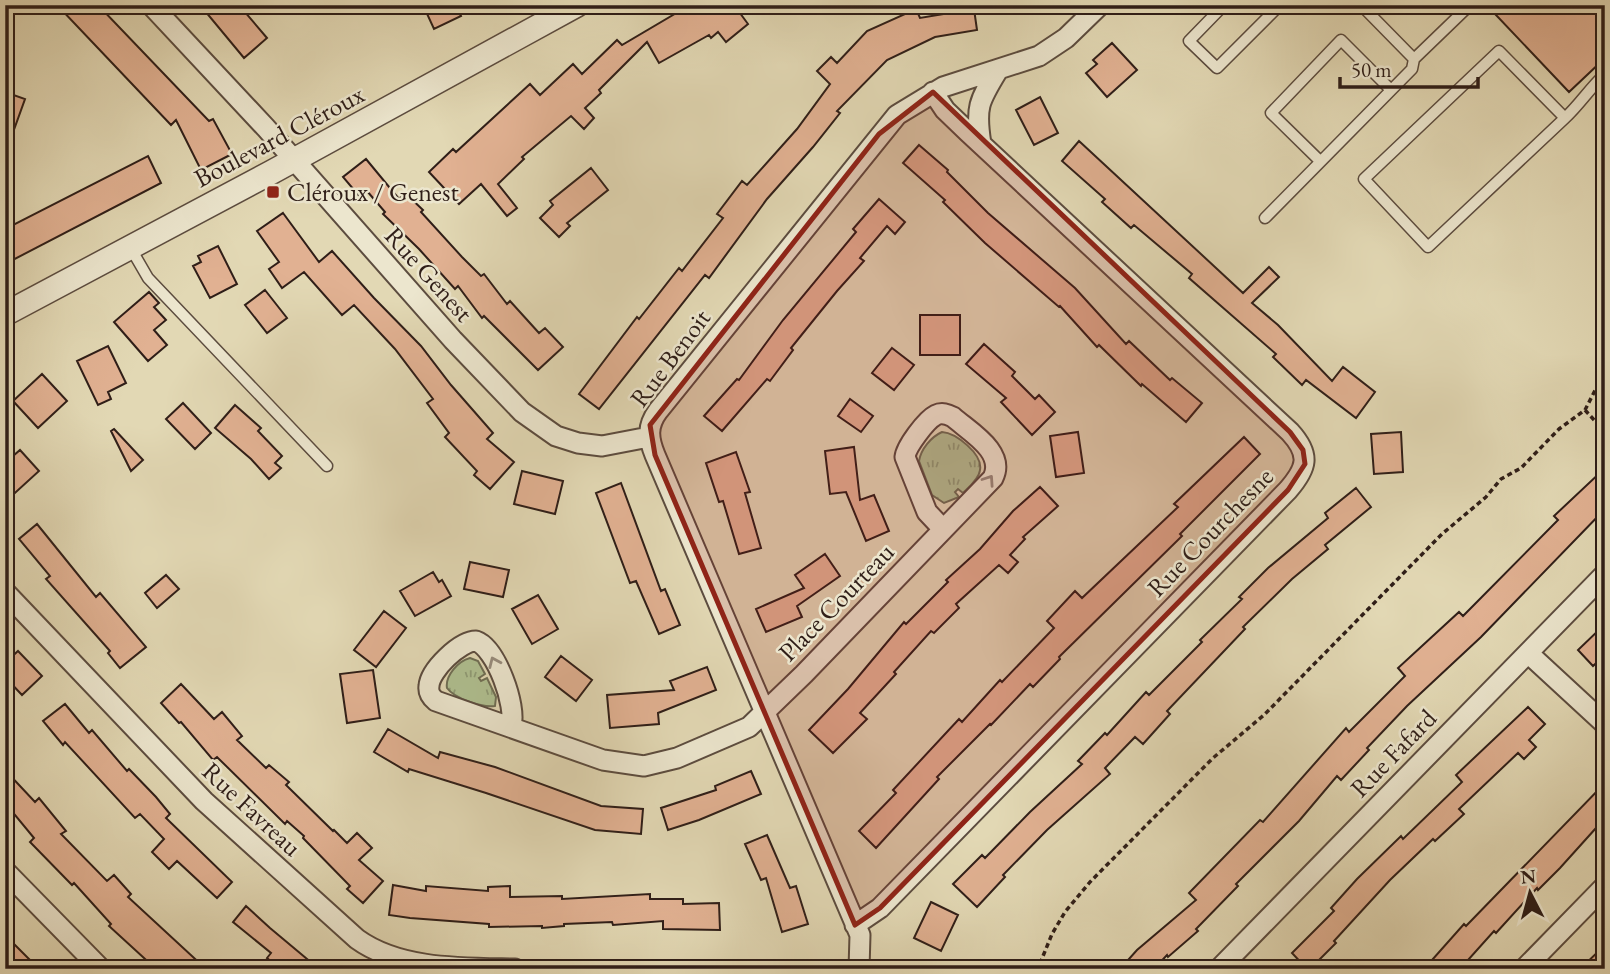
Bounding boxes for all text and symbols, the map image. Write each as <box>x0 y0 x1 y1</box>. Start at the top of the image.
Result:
scale bar <box>1340 46 1479 90</box>
text: 50 m <box>1351 56 1392 83</box>
street label: Boulevard Cléroux <box>188 76 371 195</box>
place label: Cléroux / Genest <box>287 175 459 209</box>
marker: Cléroux / Genest <box>265 184 281 200</box>
street label: Rue Genest <box>377 219 481 329</box>
street label: Rue Benoit <box>622 302 718 414</box>
street label: Rue Courchesne <box>1140 460 1280 604</box>
one-way arrow <box>981 475 993 487</box>
street label: Place Courteau <box>771 535 901 669</box>
one-way arrow <box>488 657 502 669</box>
street label: Rue Fafard <box>1342 701 1444 804</box>
street label: Rue Favreau <box>195 754 309 864</box>
north arrow <box>1494 858 1564 928</box>
text: N <box>1519 863 1538 890</box>

